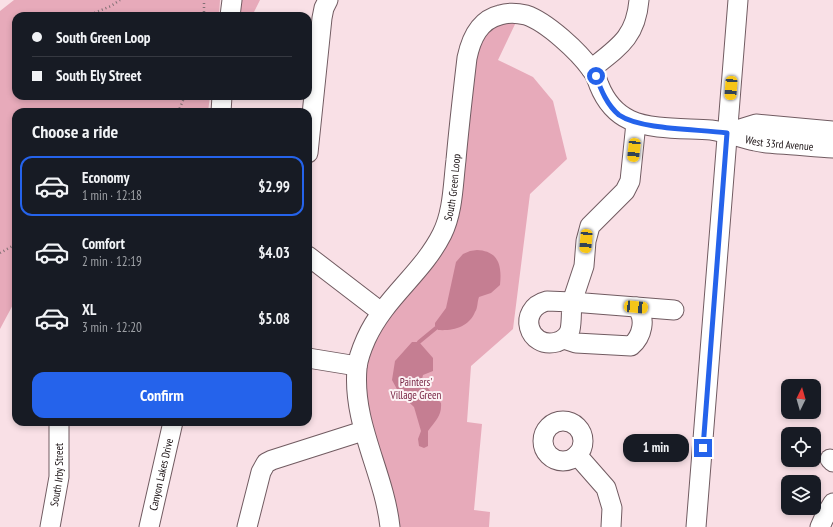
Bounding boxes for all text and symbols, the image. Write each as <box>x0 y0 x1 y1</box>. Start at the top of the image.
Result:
text: South Green Loop <box>56 28 151 47</box>
text: South Ely Street <box>56 66 141 85</box>
route start <box>587 67 605 85</box>
car <box>724 76 738 100</box>
text: Choose a ride <box>32 120 118 143</box>
street label: West 33rd Avenue <box>744 132 814 154</box>
car <box>627 137 641 163</box>
street label: South Green Loop <box>441 153 464 222</box>
icon: car <box>34 168 70 204</box>
text: Economy <box>82 168 130 187</box>
text: $2.99 <box>258 177 290 196</box>
text: 1 min · 12:18 <box>82 187 142 204</box>
car <box>579 229 593 253</box>
icon: car <box>34 234 70 270</box>
text: Comfort <box>82 234 125 253</box>
text: $4.03 <box>258 243 290 262</box>
text: 2 min · 12:19 <box>82 253 142 270</box>
icon: car <box>34 300 70 336</box>
text: XL <box>82 300 96 319</box>
car <box>624 300 648 314</box>
text: $5.08 <box>258 309 290 328</box>
text: 3 min · 12:20 <box>82 319 142 336</box>
button: Confirm <box>32 372 292 418</box>
park label: Painters' Village Green <box>390 375 442 402</box>
north arrow <box>781 379 821 419</box>
map controls <box>781 379 821 515</box>
button: locate <box>781 427 821 467</box>
callout: 1 min <box>623 434 689 462</box>
street label: Canyon Lakes Drive <box>146 436 176 512</box>
text: 1 min <box>643 439 669 456</box>
route end <box>694 439 712 457</box>
street label: South Irby Street <box>47 443 66 507</box>
button: layers <box>781 475 821 515</box>

